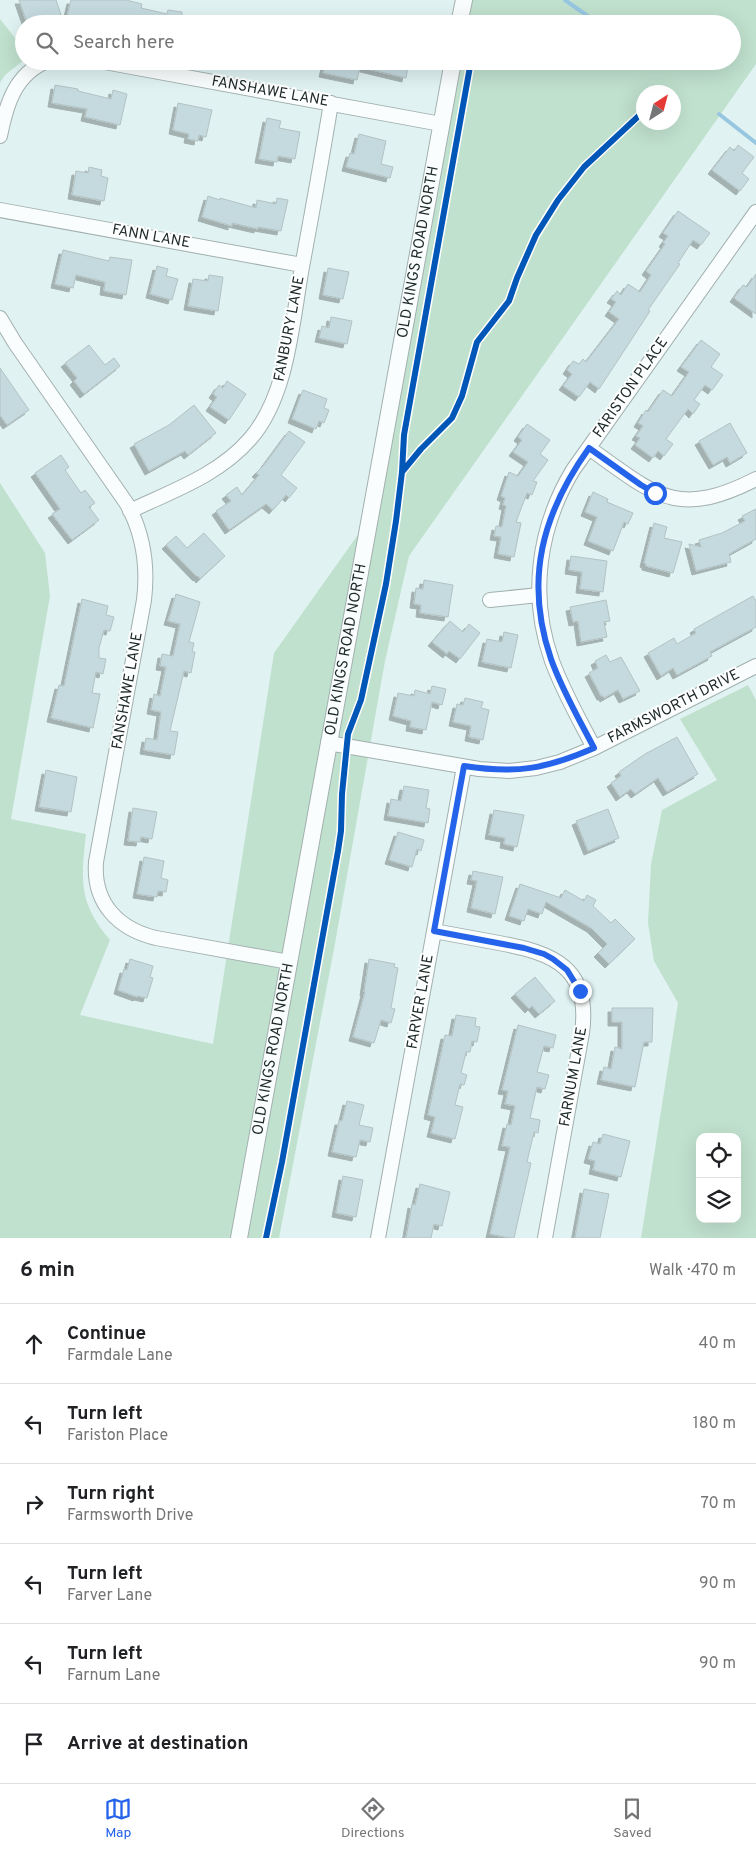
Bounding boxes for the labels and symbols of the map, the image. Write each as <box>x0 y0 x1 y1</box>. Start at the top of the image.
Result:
street label: FANSHAWE LANE <box>210 72 330 112</box>
north arrow <box>636 85 681 130</box>
street label: OLD KINGS ROAD NORTH <box>393 165 443 340</box>
street label: FANN LANE <box>110 221 192 253</box>
street label: FANBURY LANE <box>270 275 310 383</box>
street label: FARISTON PLACE <box>589 334 673 442</box>
route start <box>644 482 667 505</box>
street label: OLD KINGS ROAD NORTH <box>321 562 371 737</box>
street label: FANSHAWE LANE <box>108 631 148 751</box>
street label: FARMSWORTH DRIVE <box>605 665 743 749</box>
street label: FARVER LANE <box>403 953 439 1051</box>
street label: OLD KINGS ROAD NORTH <box>248 961 298 1137</box>
route end <box>569 980 592 1003</box>
street label: FARNUM LANE <box>556 1026 592 1128</box>

